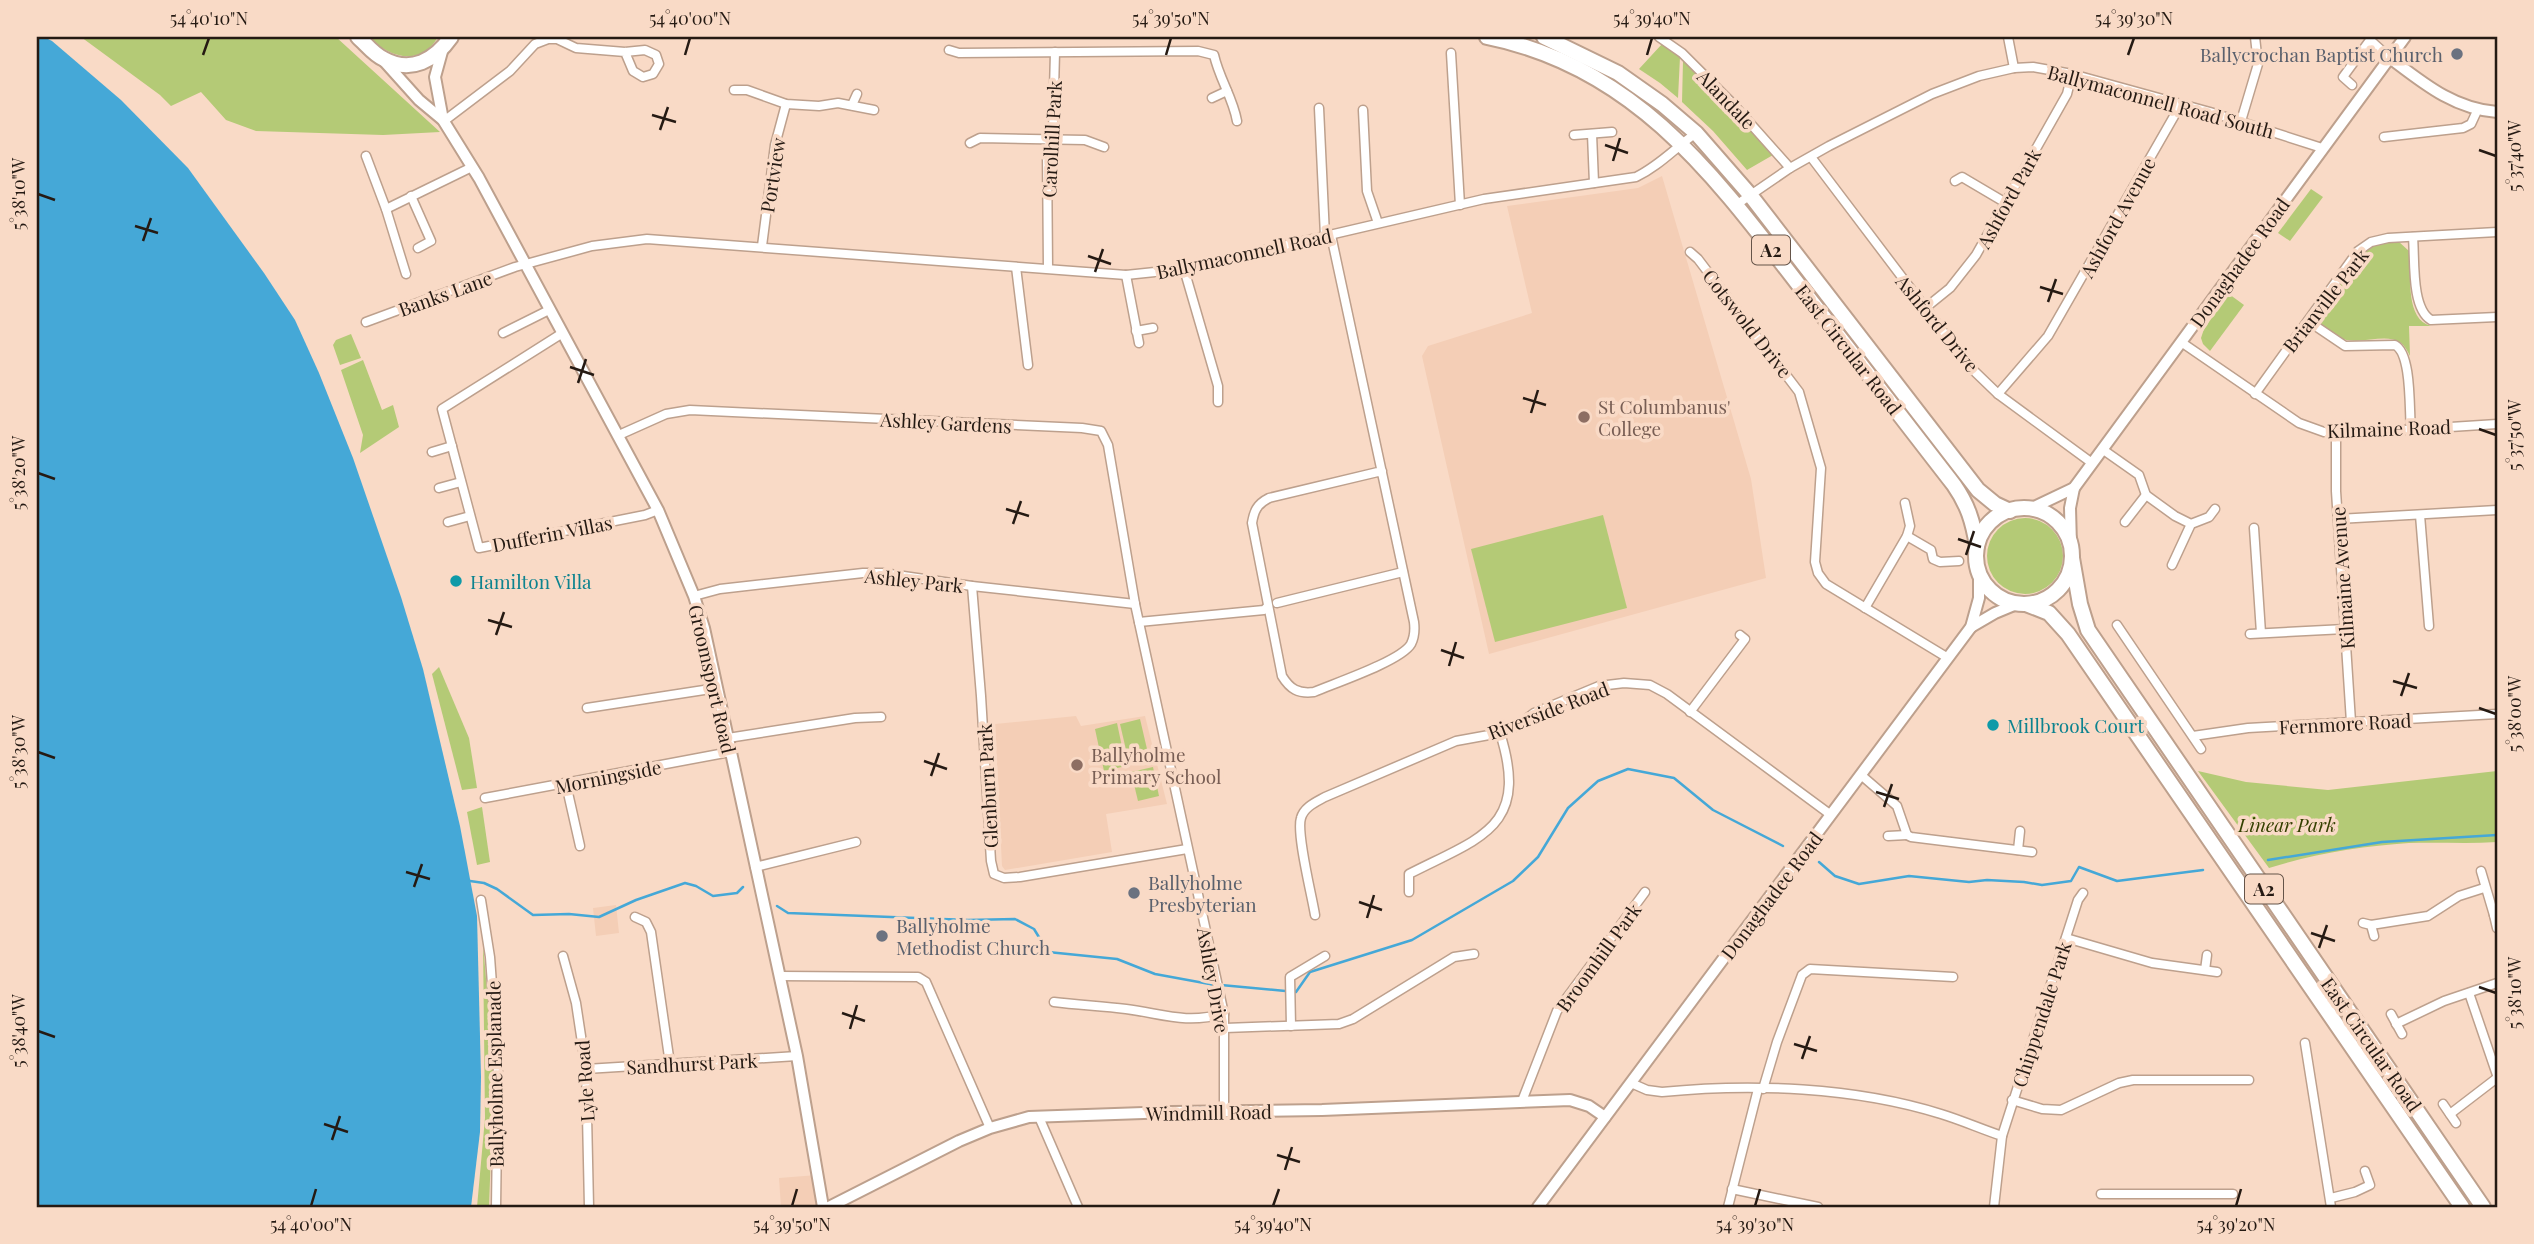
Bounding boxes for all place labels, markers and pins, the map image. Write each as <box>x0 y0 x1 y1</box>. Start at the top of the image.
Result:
place label: Ballycrochan Baptist Church <box>2200 41 2443 67</box>
marker: Ballycrochan Baptist Church <box>2449 46 2465 62</box>
place label: St Columbanus' College <box>1598 393 1731 441</box>
marker: St Columbanus' College <box>1576 409 1592 425</box>
place label: Hamilton Villa <box>470 568 592 594</box>
marker: Hamilton Villa <box>448 573 464 589</box>
place label: Millbrook Court <box>2007 712 2144 738</box>
marker: Millbrook Court <box>1985 717 2001 733</box>
place label: Ballyholme Primary School <box>1091 741 1222 789</box>
marker: Ballyholme Primary School <box>1069 757 1085 773</box>
place label: Ballyholme Presbyterian <box>1148 869 1257 917</box>
marker: Ballyholme Presbyterian <box>1126 885 1142 901</box>
place label: Ballyholme Methodist Church <box>896 912 1050 960</box>
marker: Ballyholme Methodist Church <box>874 928 890 944</box>

